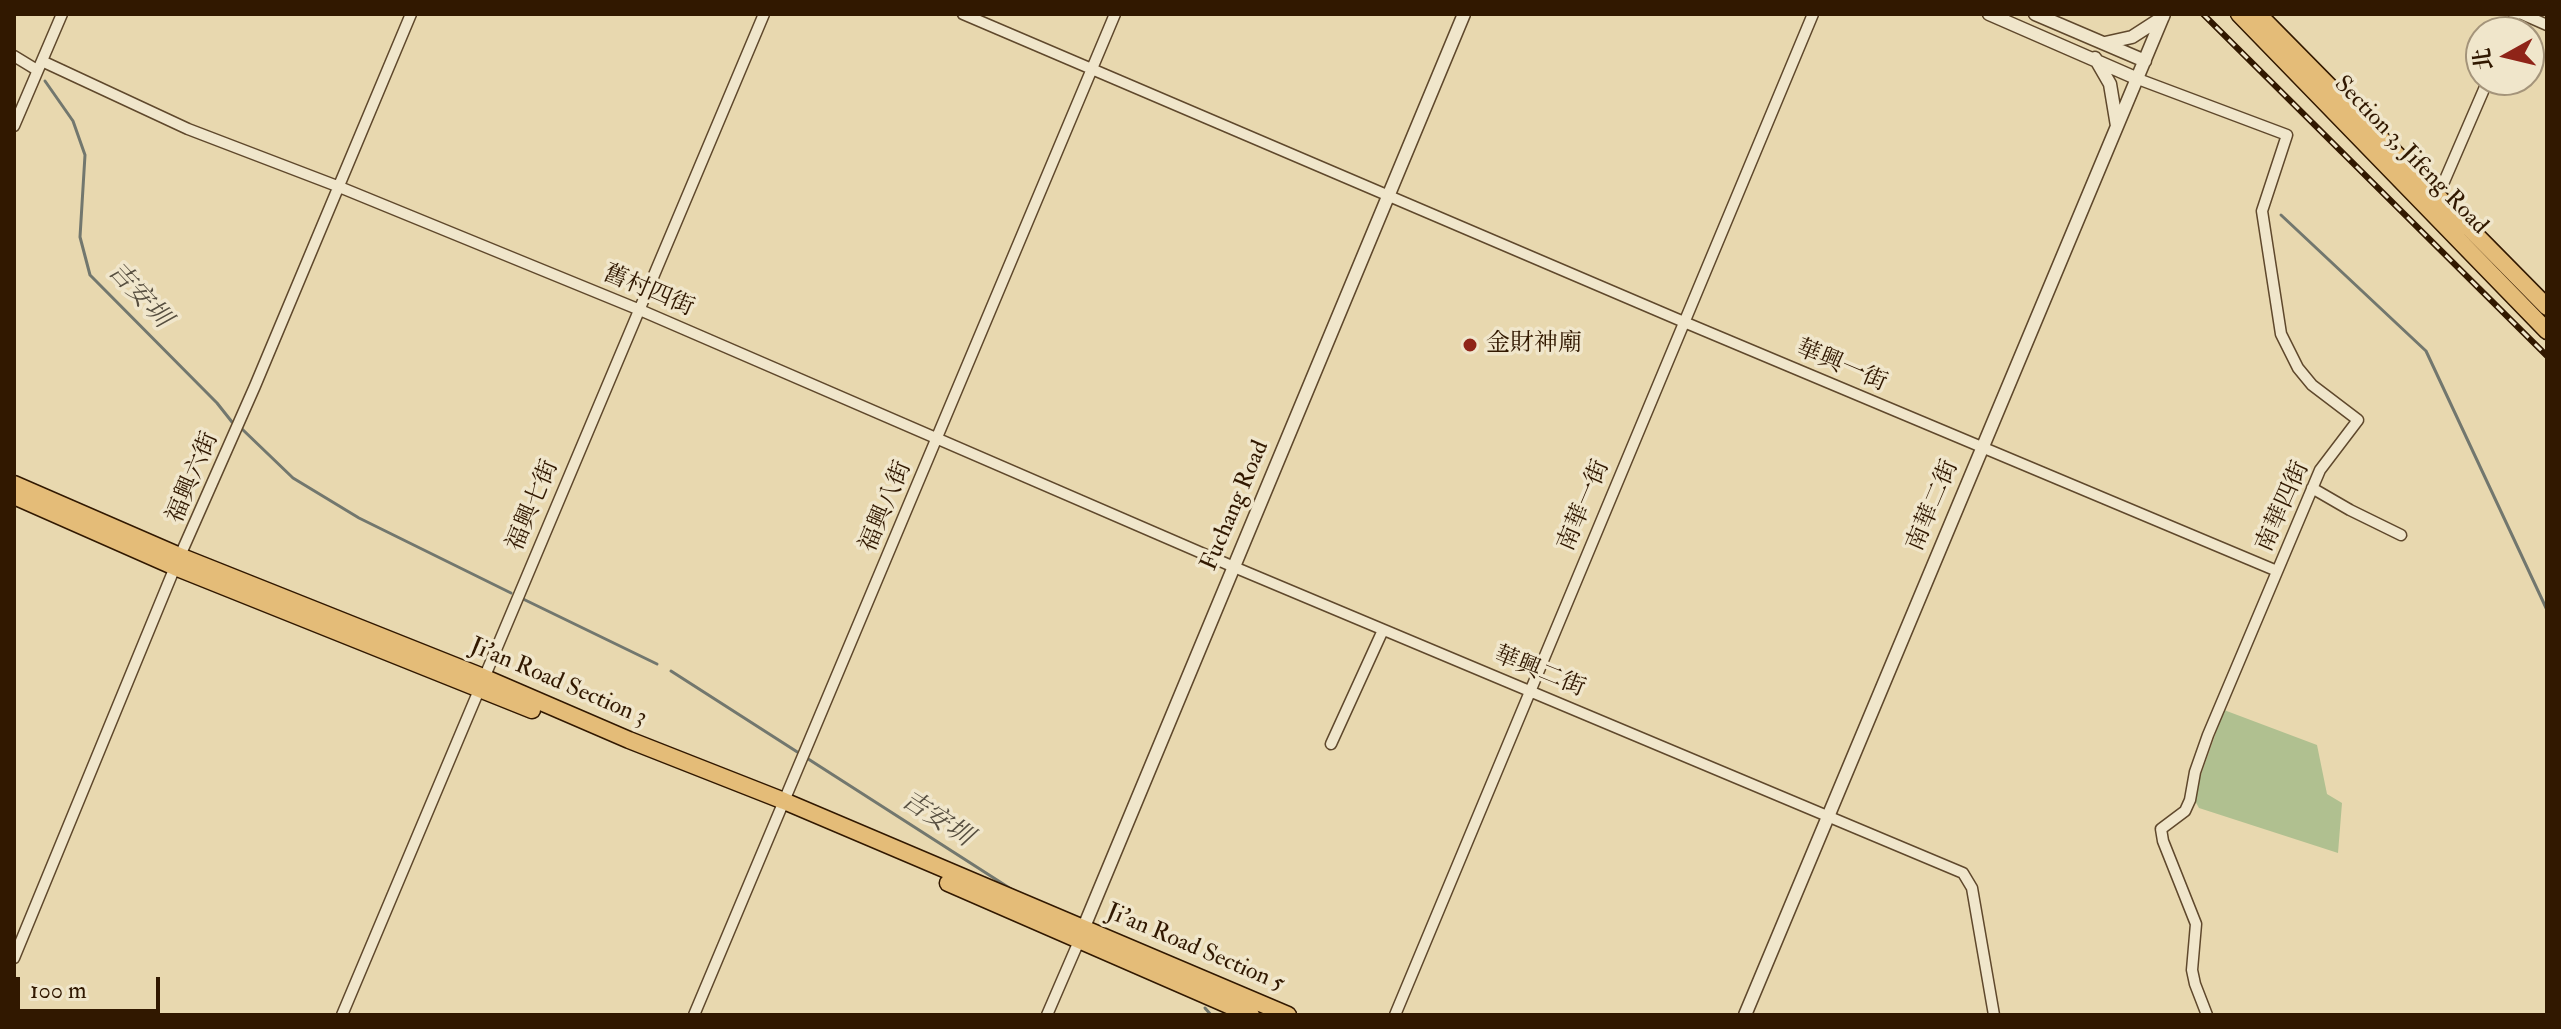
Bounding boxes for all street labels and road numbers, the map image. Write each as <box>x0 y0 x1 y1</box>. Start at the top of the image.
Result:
street label: Section 3, Jifeng Road <box>2327 71 2493 241</box>
street label: 舊村四街 <box>598 260 698 324</box>
street label: 華興一街 <box>1791 335 1891 399</box>
street label: 福興六街 <box>162 428 226 528</box>
street label: Fuchang Road <box>1196 437 1276 575</box>
street label: 福興七街 <box>502 456 566 556</box>
street label: 南華一街 <box>1553 456 1617 556</box>
street label: 南華二街 <box>1902 456 1966 556</box>
street label: 福興八街 <box>855 457 919 557</box>
street label: 南華四街 <box>2251 457 2317 557</box>
street label: Ji’an Road Section 3 <box>465 633 651 733</box>
street label: 華興二街 <box>1489 642 1589 704</box>
street label: Ji’an Road Section 5 <box>1102 898 1288 1000</box>

